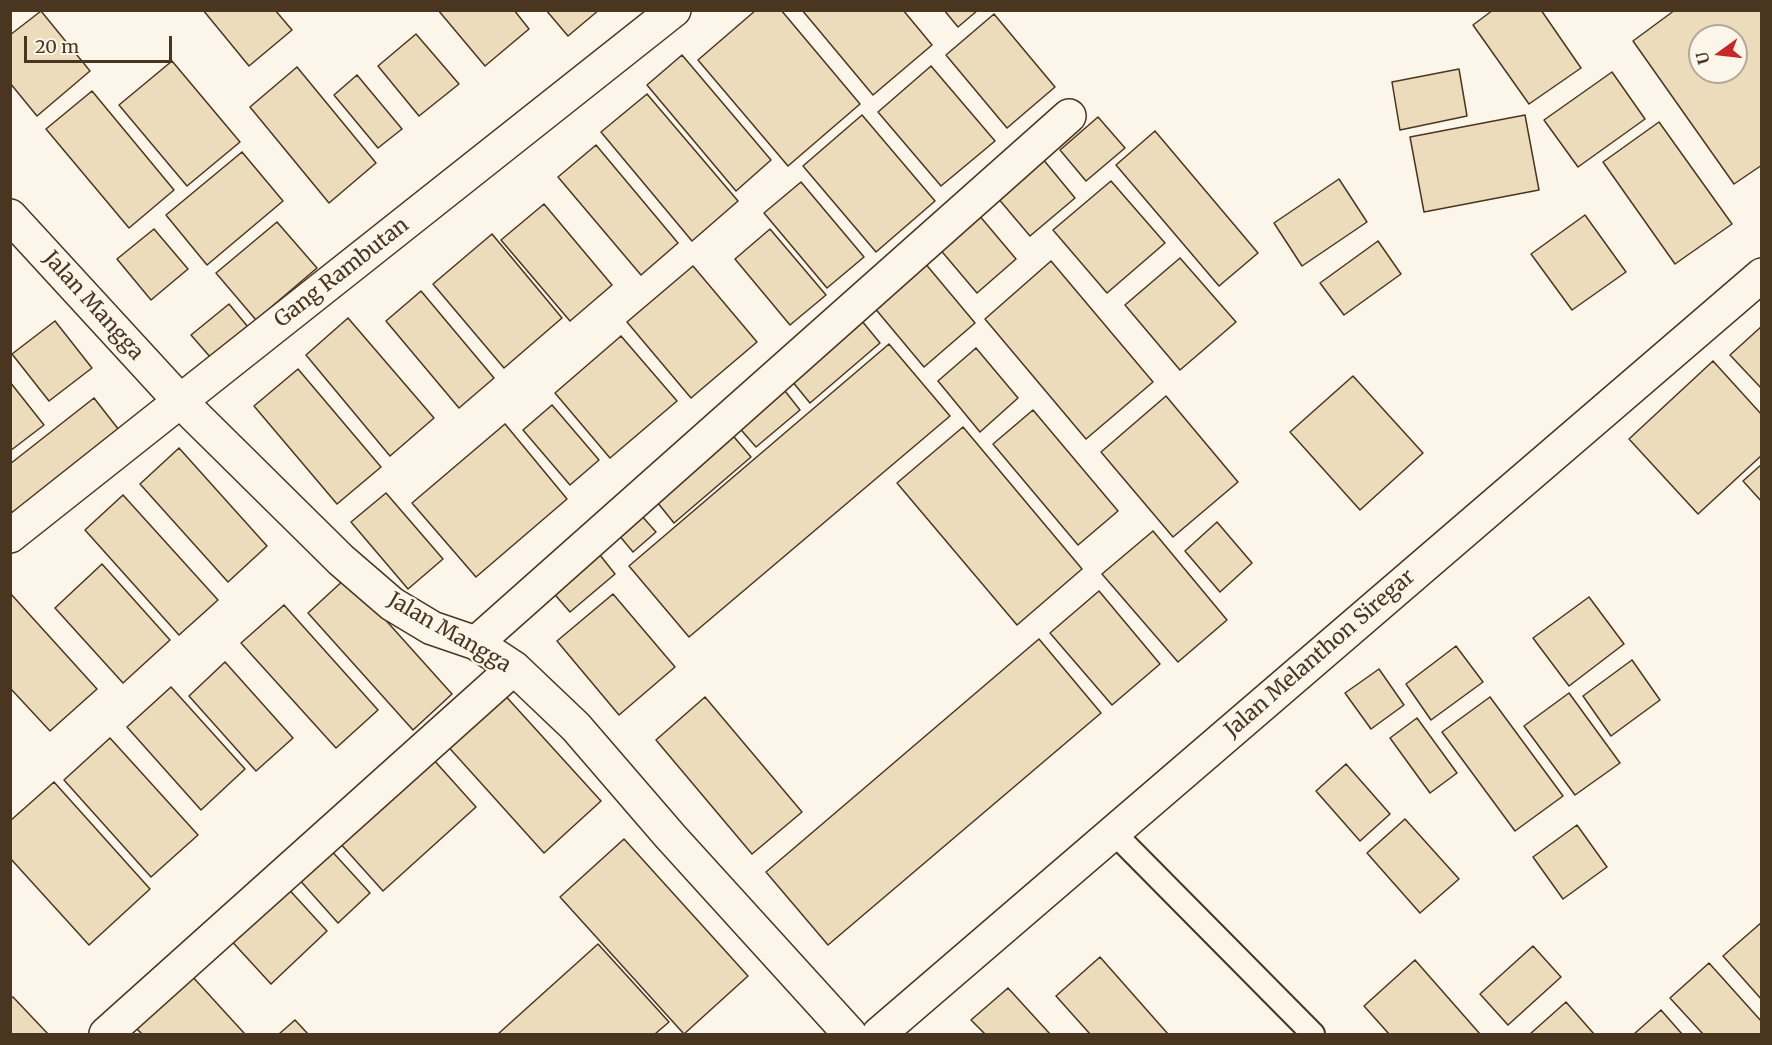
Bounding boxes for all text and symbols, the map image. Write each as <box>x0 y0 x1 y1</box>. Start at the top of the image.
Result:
scale bar <box>27 24 176 62</box>
north arrow <box>1688 24 1748 84</box>
text: 20 m <box>35 35 79 58</box>
text: U <box>1691 50 1714 66</box>
street label: Gang Rambutan <box>270 213 414 333</box>
street label: Jalan Mangga <box>38 246 148 366</box>
street label: Jalan Melanthon Siregar <box>1220 565 1420 743</box>
street label: Jalan Mangga <box>383 588 515 678</box>

